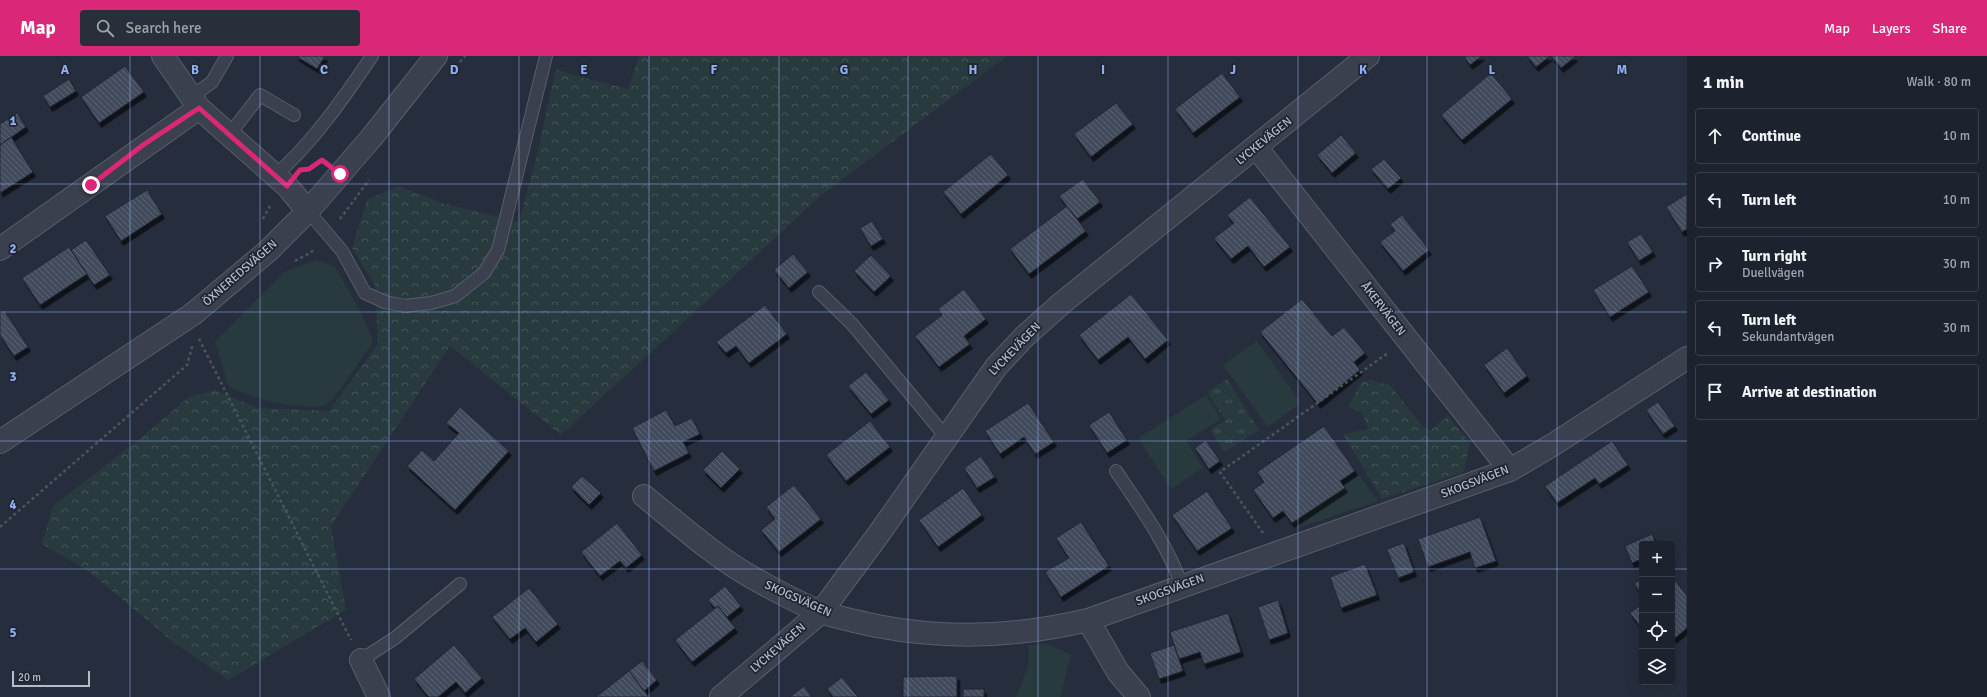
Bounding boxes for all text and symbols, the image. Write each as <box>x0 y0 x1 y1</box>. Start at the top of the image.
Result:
search box <box>80 10 360 46</box>
text: Map <box>20 16 56 40</box>
icon: search <box>94 17 116 39</box>
text: Search here <box>126 19 201 37</box>
text: Map <box>1824 20 1850 37</box>
text: Layers <box>1872 20 1911 37</box>
text: Share <box>1933 20 1967 37</box>
text: A <box>61 62 70 78</box>
text: B <box>191 62 199 78</box>
text: C <box>320 62 328 78</box>
text: D <box>450 62 459 78</box>
text: E <box>580 62 588 78</box>
text: F <box>711 62 718 78</box>
text: G <box>840 62 848 78</box>
text: H <box>969 62 977 78</box>
text: I <box>1101 62 1105 78</box>
text: J <box>1230 62 1236 78</box>
text: K <box>1359 62 1367 78</box>
text: L <box>1489 62 1496 78</box>
text: M <box>1617 62 1628 78</box>
text: 1 min <box>1703 72 1744 93</box>
text: Walk · 80 m <box>1907 74 1971 90</box>
text: 1 <box>9 113 17 129</box>
street label: LYCKEVÄGEN <box>1233 114 1295 168</box>
icon: ahead <box>1704 125 1726 147</box>
text: Continue <box>1742 127 1801 145</box>
text: 10 m <box>1943 128 1970 144</box>
route start <box>331 165 349 183</box>
route end <box>82 176 100 194</box>
icon: left <box>1704 189 1726 211</box>
text: Turn left <box>1742 191 1796 209</box>
text: 10 m <box>1943 192 1970 208</box>
street label: ÖXNEREDSVÄGEN <box>200 237 280 309</box>
text: 2 <box>9 241 17 257</box>
text: Turn right <box>1742 247 1807 265</box>
icon: right <box>1704 253 1726 275</box>
text: 30 m <box>1943 256 1970 272</box>
text: Duellvägen <box>1742 265 1804 281</box>
street label: ÅKERVÄGEN <box>1357 279 1409 339</box>
text: Turn left <box>1742 311 1796 329</box>
icon: left <box>1704 317 1726 339</box>
street label: LYCKEVÄGEN <box>986 319 1044 379</box>
text: 30 m <box>1943 320 1970 336</box>
text: Sekundantvägen <box>1742 329 1834 345</box>
text: 3 <box>9 369 17 385</box>
icon: arrive <box>1704 381 1726 403</box>
text: Arrive at destination <box>1742 383 1877 401</box>
street label: SKOGSVÄGEN <box>1439 462 1511 502</box>
text: 4 <box>9 497 17 513</box>
map controls <box>1639 541 1675 685</box>
button: + <box>1639 541 1675 577</box>
street label: SKOGSVÄGEN <box>1134 571 1206 609</box>
button: − <box>1639 577 1675 613</box>
street label: SKOGSVÄGEN <box>762 578 834 620</box>
button: locate <box>1639 613 1675 649</box>
street label: LYCKEVÄGEN <box>747 620 809 676</box>
text: 5 <box>9 625 17 641</box>
button: layers <box>1639 649 1675 685</box>
scale bar <box>12 669 90 688</box>
text: 20 m <box>18 671 41 684</box>

